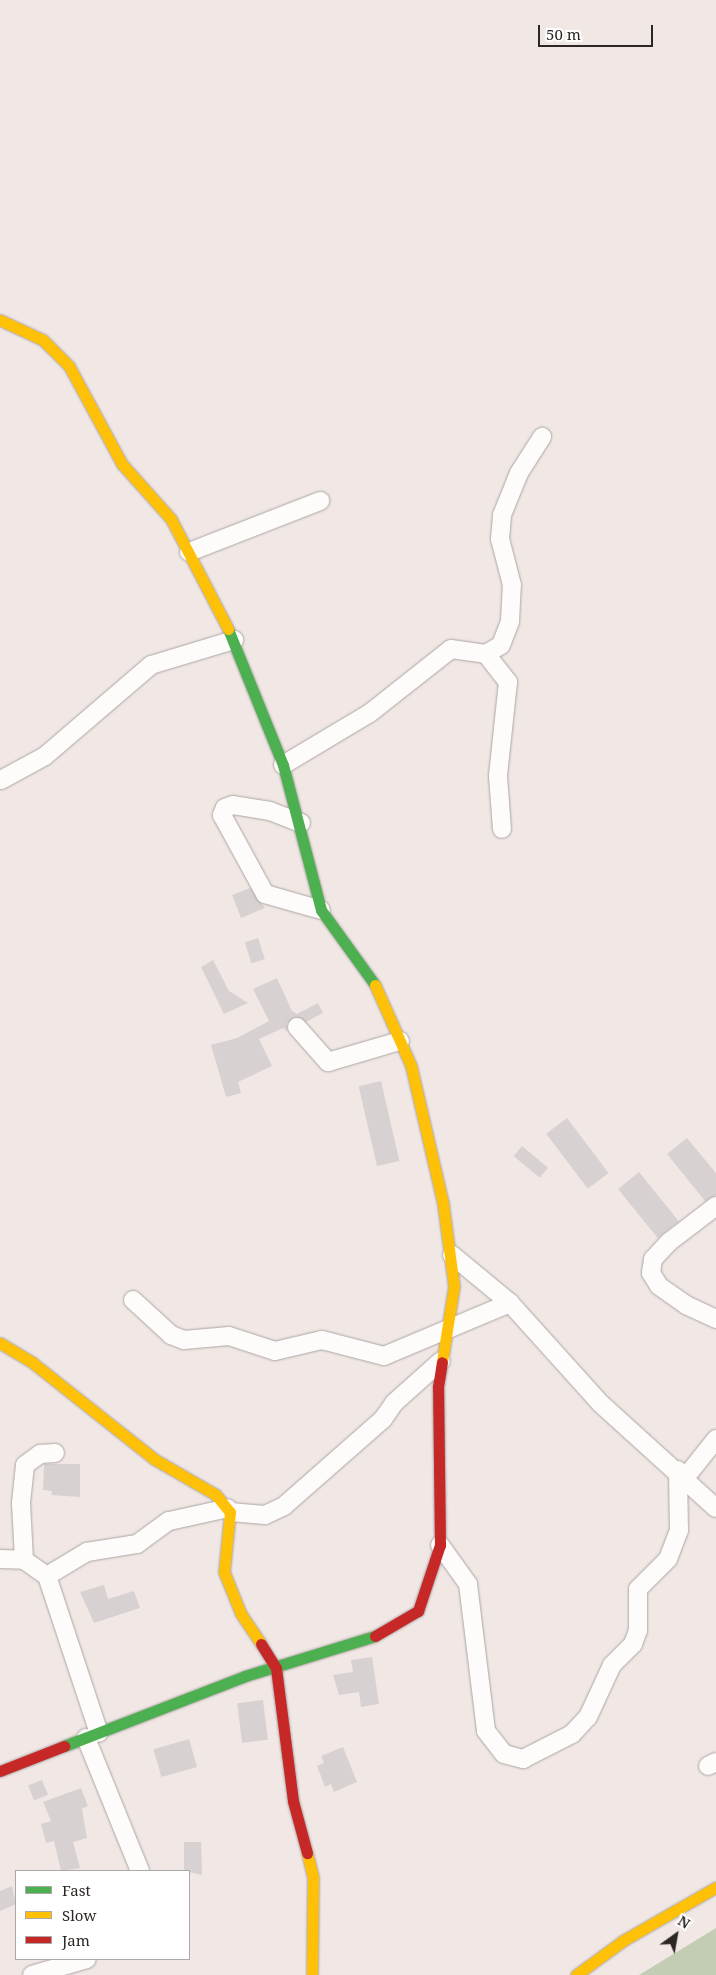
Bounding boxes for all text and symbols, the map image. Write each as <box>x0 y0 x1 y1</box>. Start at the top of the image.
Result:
scale bar <box>541 15 656 47</box>
text: 50 m <box>546 24 581 44</box>
legend <box>15 1870 190 1960</box>
text: Fast <box>62 1880 91 1900</box>
text: Slow <box>62 1905 96 1925</box>
north arrow <box>651 1910 701 1960</box>
text: N <box>674 1911 694 1933</box>
text: Jam <box>62 1930 90 1950</box>

